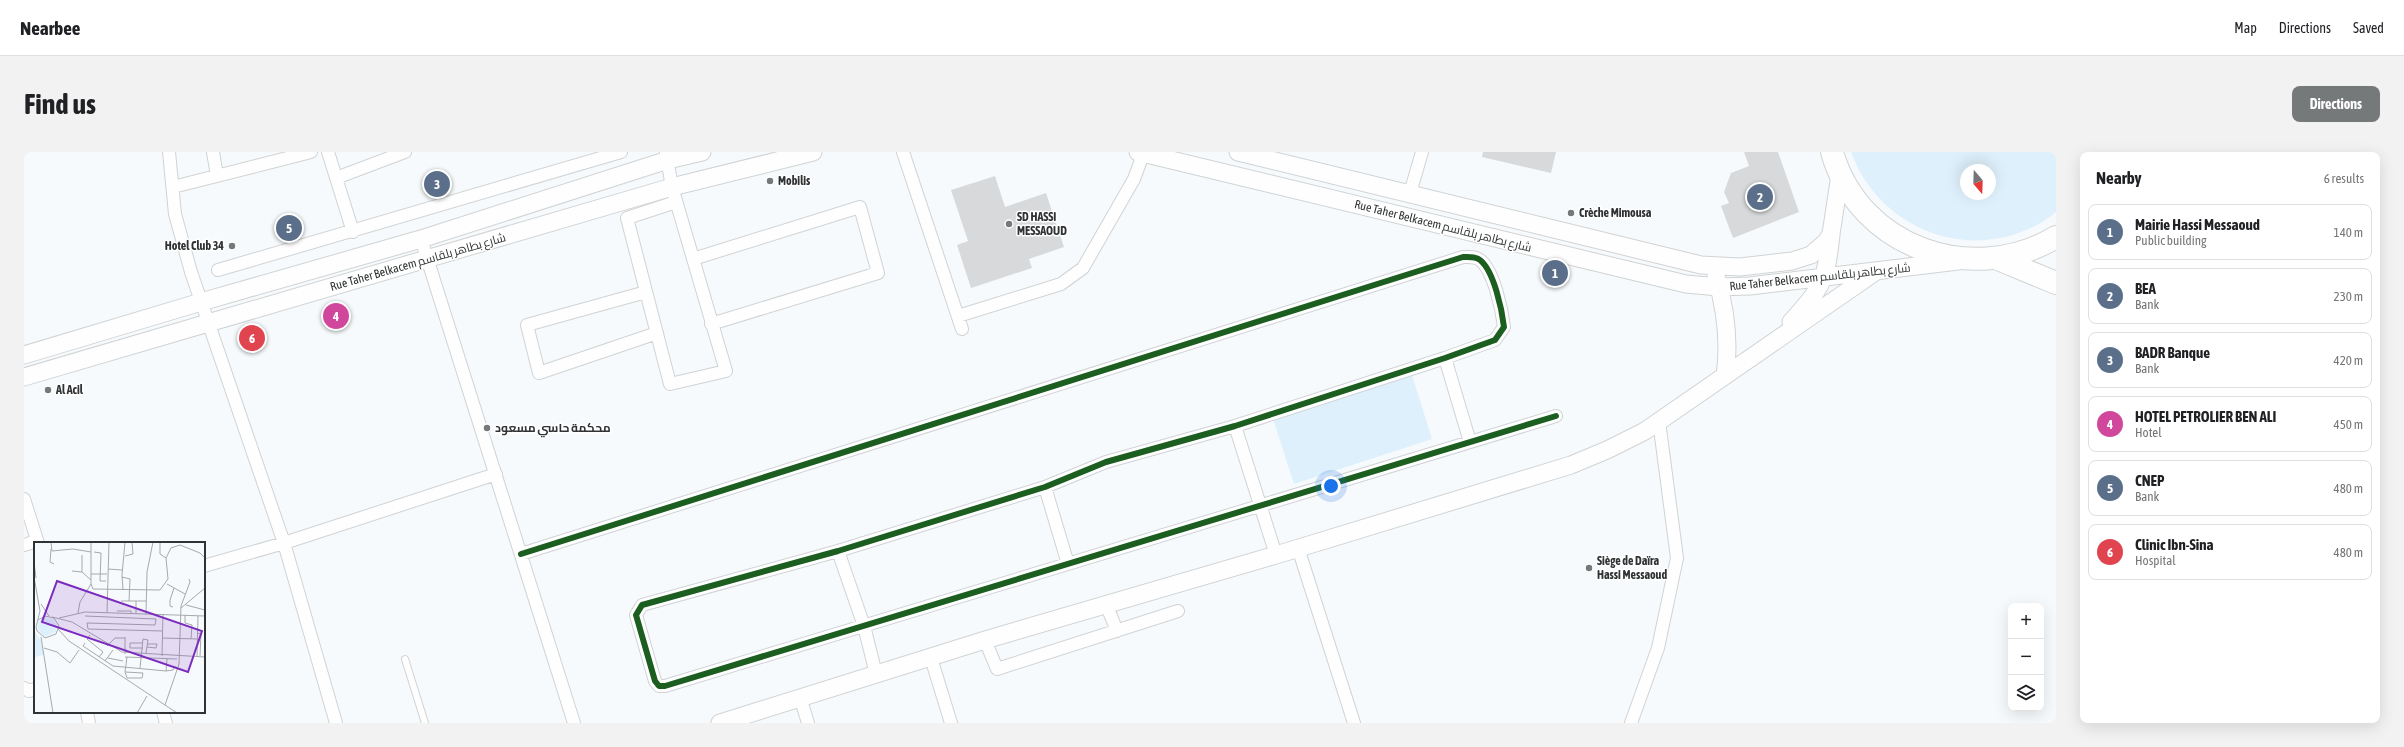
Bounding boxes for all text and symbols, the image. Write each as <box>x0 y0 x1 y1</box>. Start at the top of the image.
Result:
text: Nearbee <box>20 17 80 39</box>
text: Map <box>2234 20 2257 36</box>
text: Directions <box>2279 20 2331 36</box>
text: Saved <box>2353 20 2384 36</box>
button: Directions <box>2292 86 2380 122</box>
text: Find us <box>24 88 96 120</box>
north arrow <box>1960 164 1996 200</box>
text: Nearby <box>2096 168 2142 188</box>
pin: 3 <box>424 169 450 199</box>
text: 6 results <box>2324 171 2364 186</box>
place label: Mobilis <box>778 174 811 188</box>
marker: Mobilis <box>765 176 775 186</box>
pin: 2 <box>1747 182 1773 212</box>
street label: Rue Taher Belkacem شارع بطاهر بلقاسم <box>1353 197 1533 256</box>
place label: Crèche Mimousa <box>1579 206 1652 220</box>
marker: Crèche Mimousa <box>1566 208 1576 218</box>
place label: SD HASSI MESSAOUD <box>1017 210 1067 238</box>
pin: 5 <box>276 213 302 243</box>
text: Mairie Hassi Messaoud <box>2135 216 2260 233</box>
marker: SD HASSI MESSAOUD <box>1004 219 1014 229</box>
text: 1 <box>2107 225 2113 240</box>
text: 140 m <box>2334 225 2363 240</box>
street label: Rue Taher Belkacem شارع بطاهر بلقاسم <box>329 230 508 295</box>
text: Public building <box>2135 233 2207 248</box>
place label: Hotel Club 34 <box>165 239 224 253</box>
marker: Hotel Club 34 <box>227 241 237 251</box>
pin: 1 <box>1542 258 1568 288</box>
street label: Rue Taher Belkacem شارع بطاهر بلقاسم <box>1729 261 1911 294</box>
text: BEA <box>2135 280 2156 297</box>
text: 2 <box>2107 289 2113 304</box>
text: 230 m <box>2334 289 2363 304</box>
text: Bank <box>2135 297 2159 312</box>
pin: 4 <box>323 301 349 331</box>
pin: 6 <box>239 323 265 353</box>
text: BADR Banque <box>2135 344 2210 361</box>
text: 3 <box>2107 353 2113 368</box>
text: 420 m <box>2334 353 2363 368</box>
text: Bank <box>2135 361 2159 376</box>
place label: Al Acil <box>55 383 84 397</box>
marker: Al Acil <box>43 385 53 395</box>
text: HOTEL PETROLIER BEN ALI <box>2135 408 2276 425</box>
text: 4 <box>2107 417 2113 432</box>
text: 450 m <box>2334 417 2363 432</box>
place label: محكمة حاسي مسعود <box>495 421 611 438</box>
marker: محكمة حاسي مسعود <box>482 423 492 433</box>
text: Hotel <box>2135 425 2162 440</box>
text: CNEP <box>2135 472 2164 489</box>
your location <box>1321 476 1341 496</box>
text: 5 <box>2107 481 2113 496</box>
text: 480 m <box>2334 481 2363 496</box>
text: Bank <box>2135 489 2159 504</box>
text: Clinic Ibn-Sina <box>2135 536 2213 553</box>
inset map <box>34 542 205 713</box>
text: 6 <box>2107 545 2113 560</box>
text: 480 m <box>2334 545 2363 560</box>
text: Hospital <box>2135 553 2176 568</box>
place label: Siège de Daïra Hassi Messaoud <box>1597 554 1667 582</box>
marker: Siège de Daïra Hassi Messaoud <box>1584 563 1594 573</box>
map controls <box>2008 603 2044 711</box>
button: + <box>2008 603 2044 639</box>
button: − <box>2008 639 2044 675</box>
button: layers <box>2008 675 2044 711</box>

